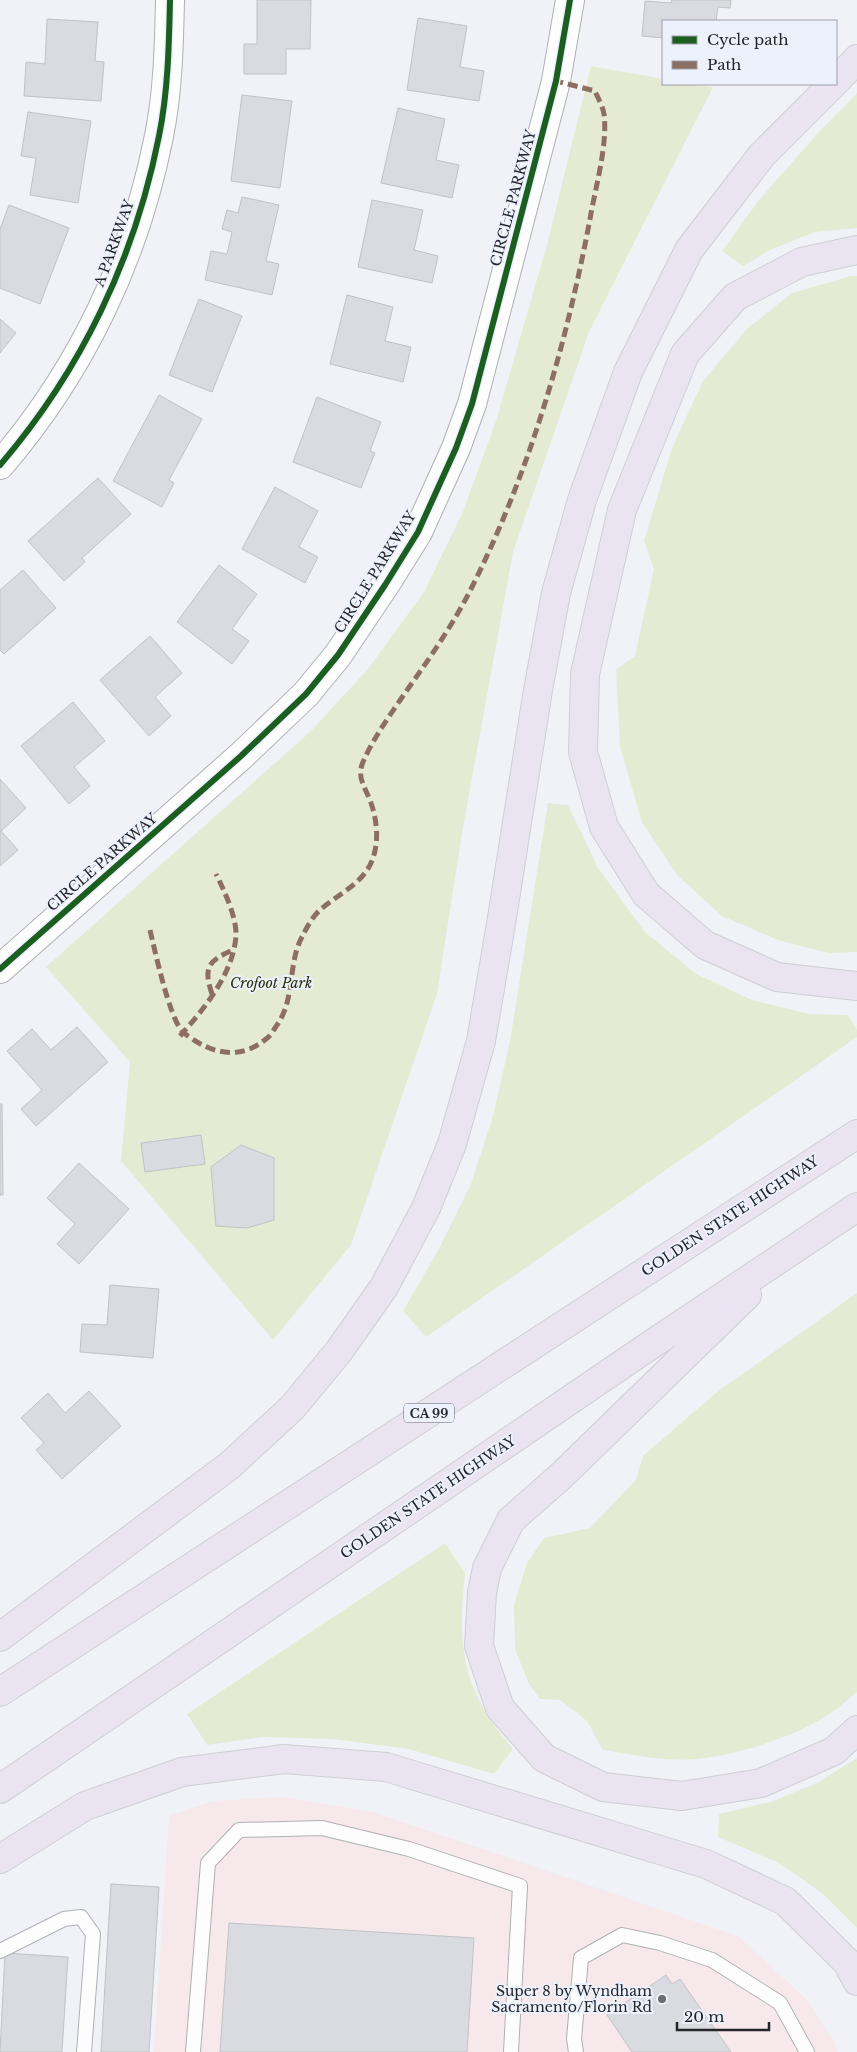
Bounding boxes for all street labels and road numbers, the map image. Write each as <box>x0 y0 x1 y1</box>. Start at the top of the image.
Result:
street label: CIRCLE PARKWAY <box>486 127 540 268</box>
street label: A PARKWAY <box>90 196 138 290</box>
street label: CIRCLE PARKWAY <box>330 507 420 636</box>
street label: CIRCLE PARKWAY <box>43 809 162 915</box>
street label: GOLDEN STATE HIGHWAY <box>638 1151 823 1280</box>
road number: CA 99 <box>404 1404 454 1422</box>
street label: GOLDEN STATE HIGHWAY <box>337 1431 520 1563</box>

